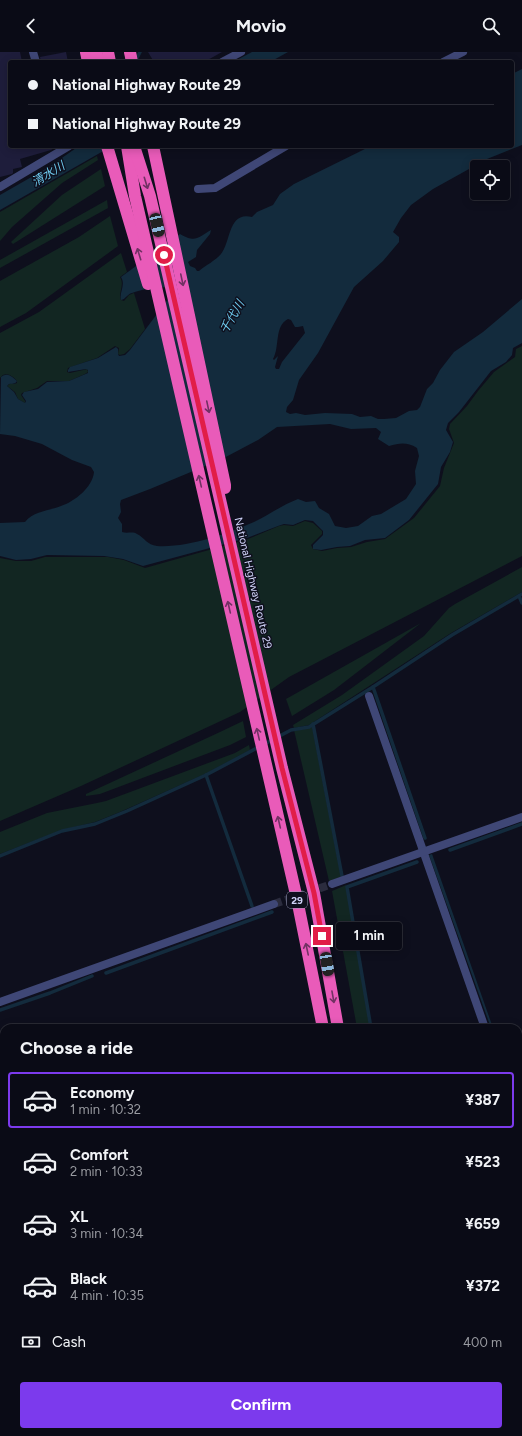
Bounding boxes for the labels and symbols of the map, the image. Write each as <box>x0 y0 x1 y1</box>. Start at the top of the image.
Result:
water label: 清水川 <box>29 158 69 189</box>
one-way arrow <box>143 177 150 190</box>
car <box>148 212 166 238</box>
route start <box>155 246 173 264</box>
one-way arrow <box>135 247 142 260</box>
one-way arrow <box>178 273 186 286</box>
water label: 千代川 <box>217 296 248 336</box>
one-way arrow <box>205 400 213 413</box>
one-way arrow <box>196 474 204 487</box>
street label: National Highway Route 29 <box>232 516 274 650</box>
one-way arrow <box>225 601 233 614</box>
one-way arrow <box>254 728 262 741</box>
one-way arrow <box>274 816 282 829</box>
road number: 29 <box>287 892 307 908</box>
callout: 1 min <box>336 922 402 950</box>
route end <box>313 927 331 945</box>
one-way arrow <box>302 942 310 955</box>
car <box>319 951 335 977</box>
one-way arrow <box>329 990 337 1003</box>

